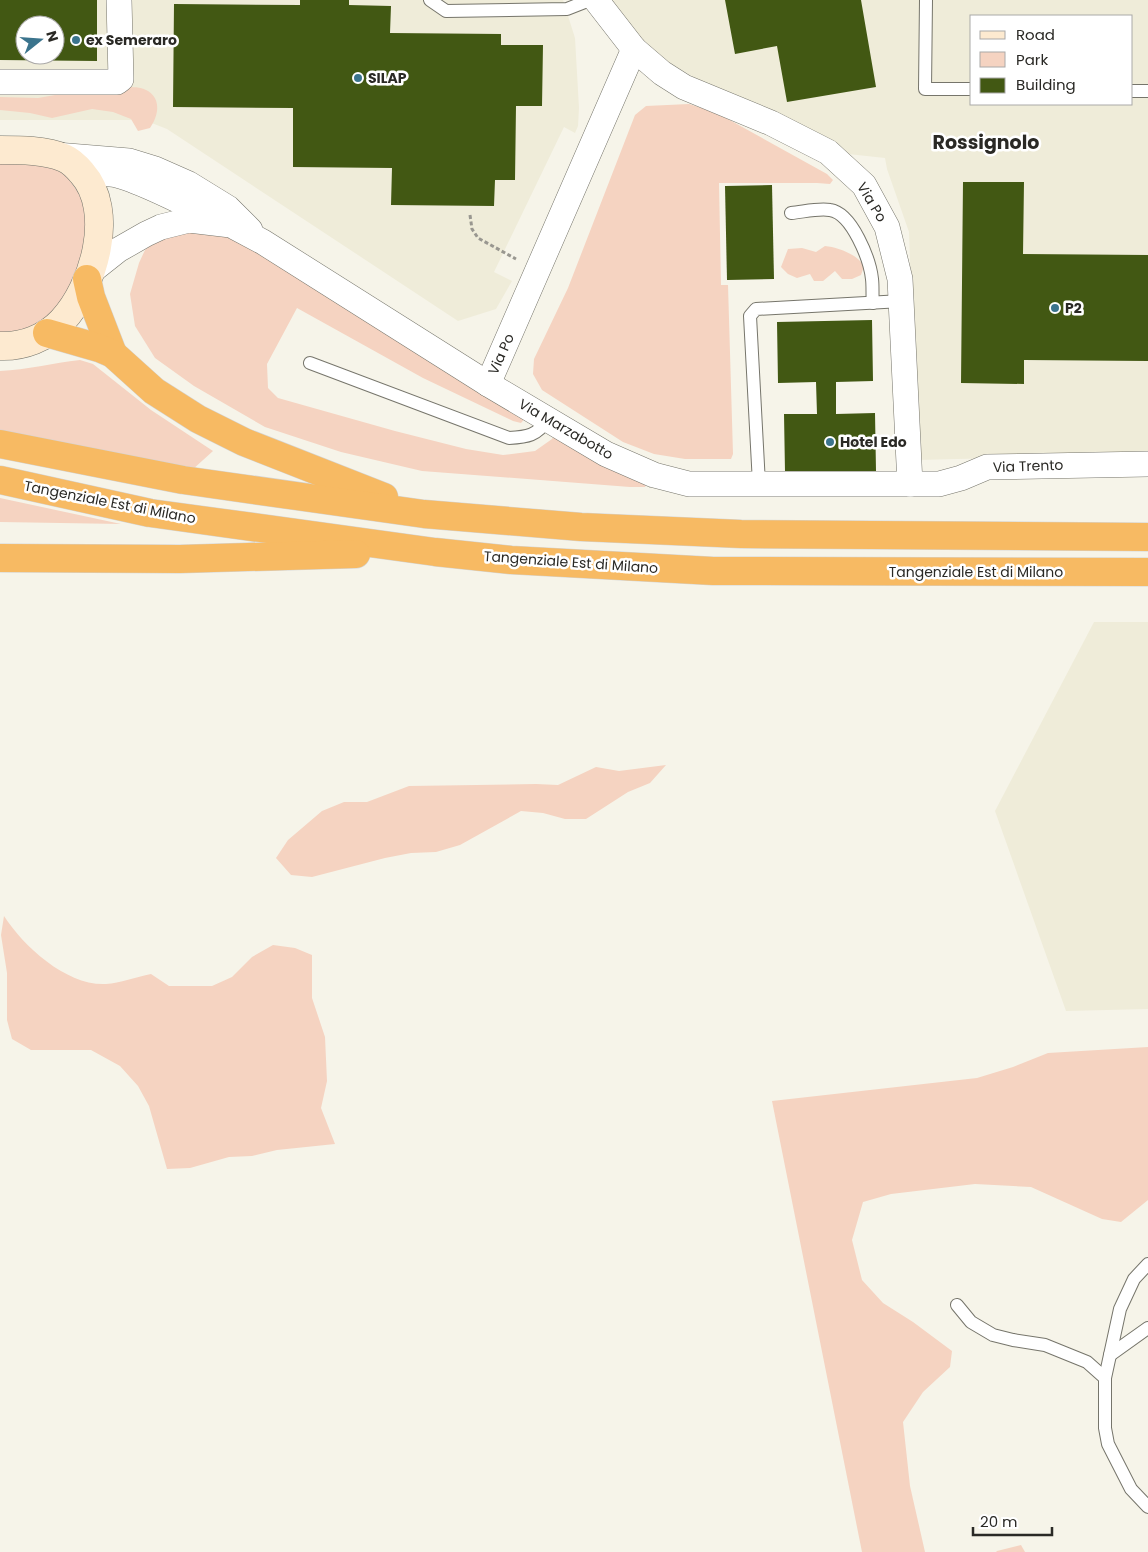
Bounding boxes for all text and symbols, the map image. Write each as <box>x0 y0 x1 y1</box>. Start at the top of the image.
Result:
north arrow <box>15 15 65 65</box>
legend <box>970 15 1133 105</box>
text: Road <box>1016 24 1055 45</box>
text: N <box>41 28 64 44</box>
place label: ex Semeraro <box>86 30 177 50</box>
marker: ex Semeraro <box>70 34 82 46</box>
text: Park <box>1016 49 1048 70</box>
place label: SILAP <box>368 68 407 88</box>
marker: SILAP <box>352 72 364 84</box>
text: Building <box>1016 74 1076 95</box>
district label: Rossignolo <box>933 129 1039 156</box>
street label: Via Po <box>852 178 892 226</box>
place label: P2 <box>1065 298 1082 318</box>
marker: P2 <box>1049 302 1061 314</box>
street label: Via Po <box>483 330 519 378</box>
street label: Via Marzabotto <box>515 394 617 464</box>
place label: Hotel Edo <box>840 432 907 452</box>
marker: Hotel Edo <box>824 436 836 448</box>
street label: Via Trento <box>992 455 1064 477</box>
street label: Tangenziale Est di Milano <box>22 476 198 528</box>
street label: Tangenziale Est di Milano <box>483 546 659 578</box>
street label: Tangenziale Est di Milano <box>889 562 1063 582</box>
scale bar <box>973 1504 1052 1536</box>
text: 20 m <box>980 1511 1018 1532</box>

